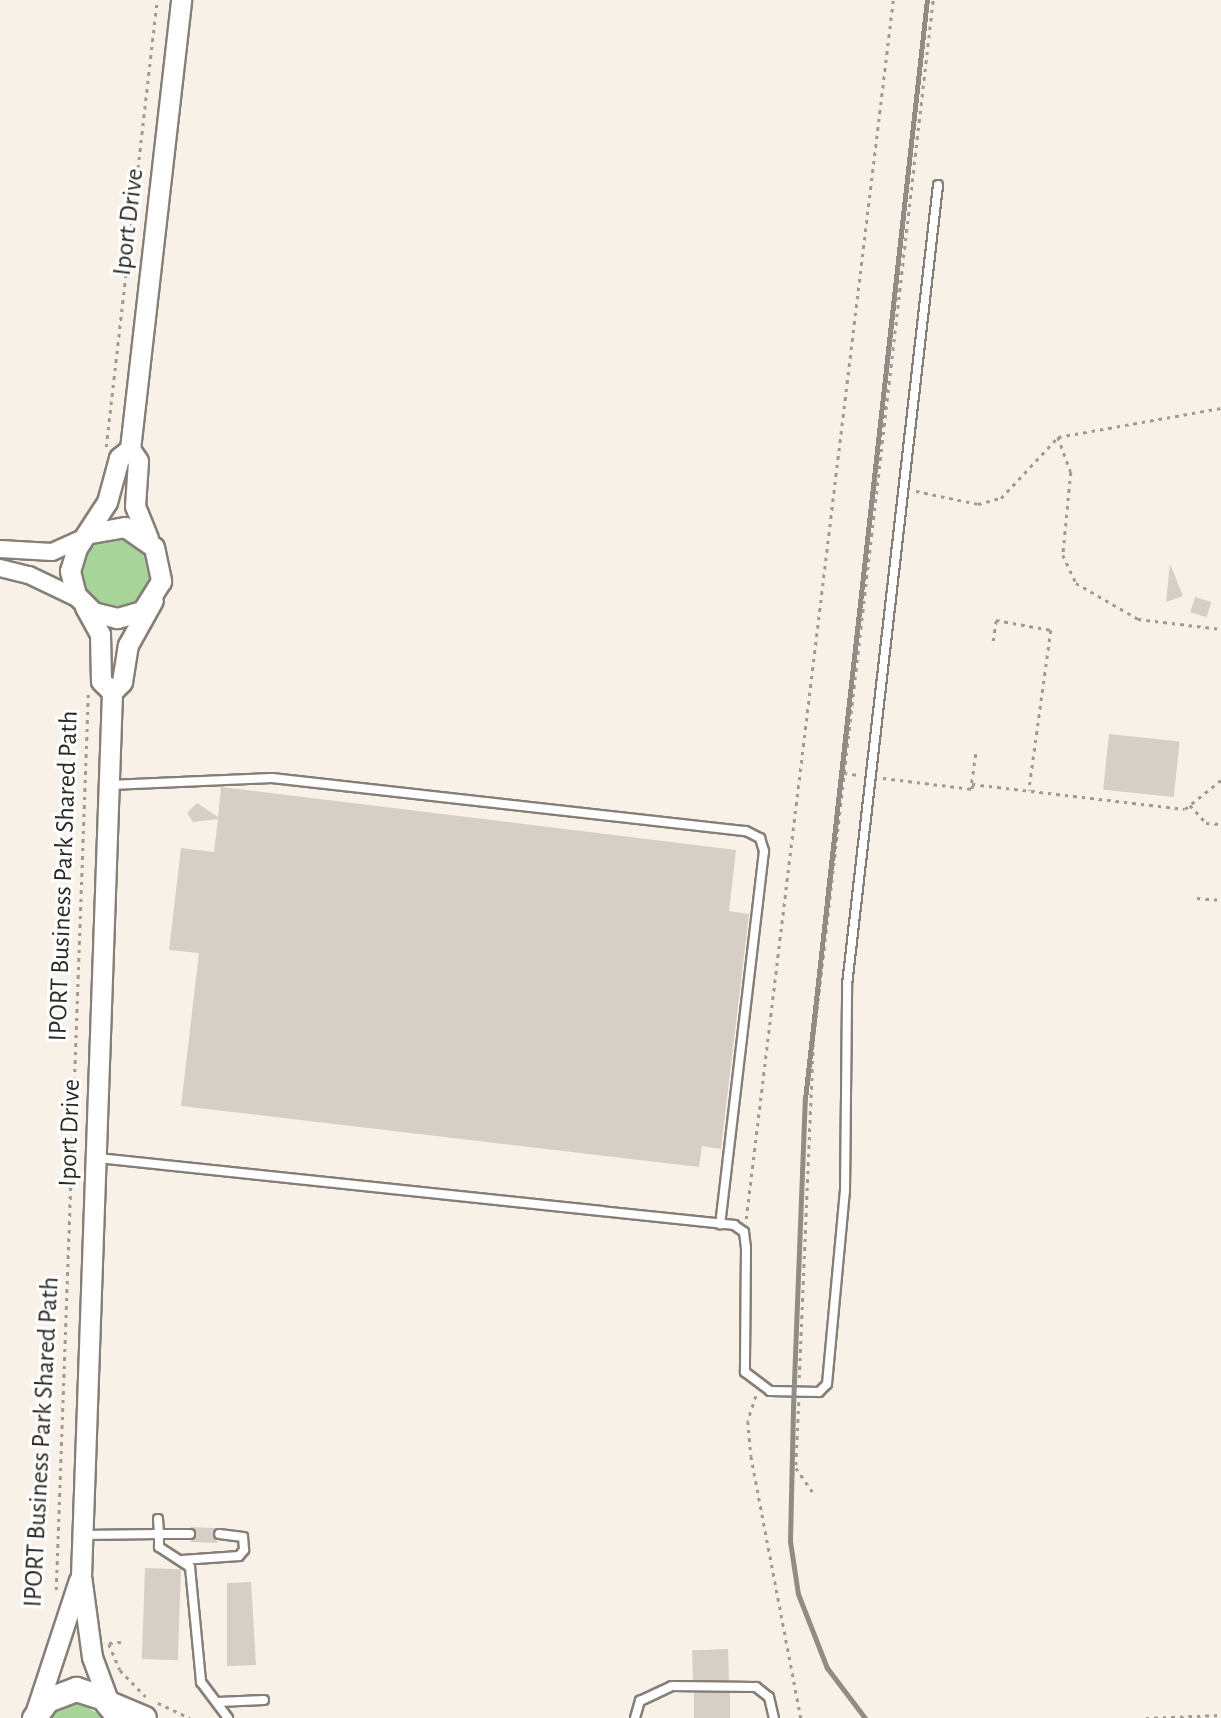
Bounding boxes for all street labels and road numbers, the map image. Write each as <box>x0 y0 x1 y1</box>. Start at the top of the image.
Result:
street label: Iport Drive <box>107 167 151 277</box>
street label: IPORT Business Park Shared Path <box>43 710 85 1042</box>
street label: Iport Drive <box>53 1079 87 1187</box>
street label: IPORT Business Park Shared Path <box>18 1276 66 1608</box>

